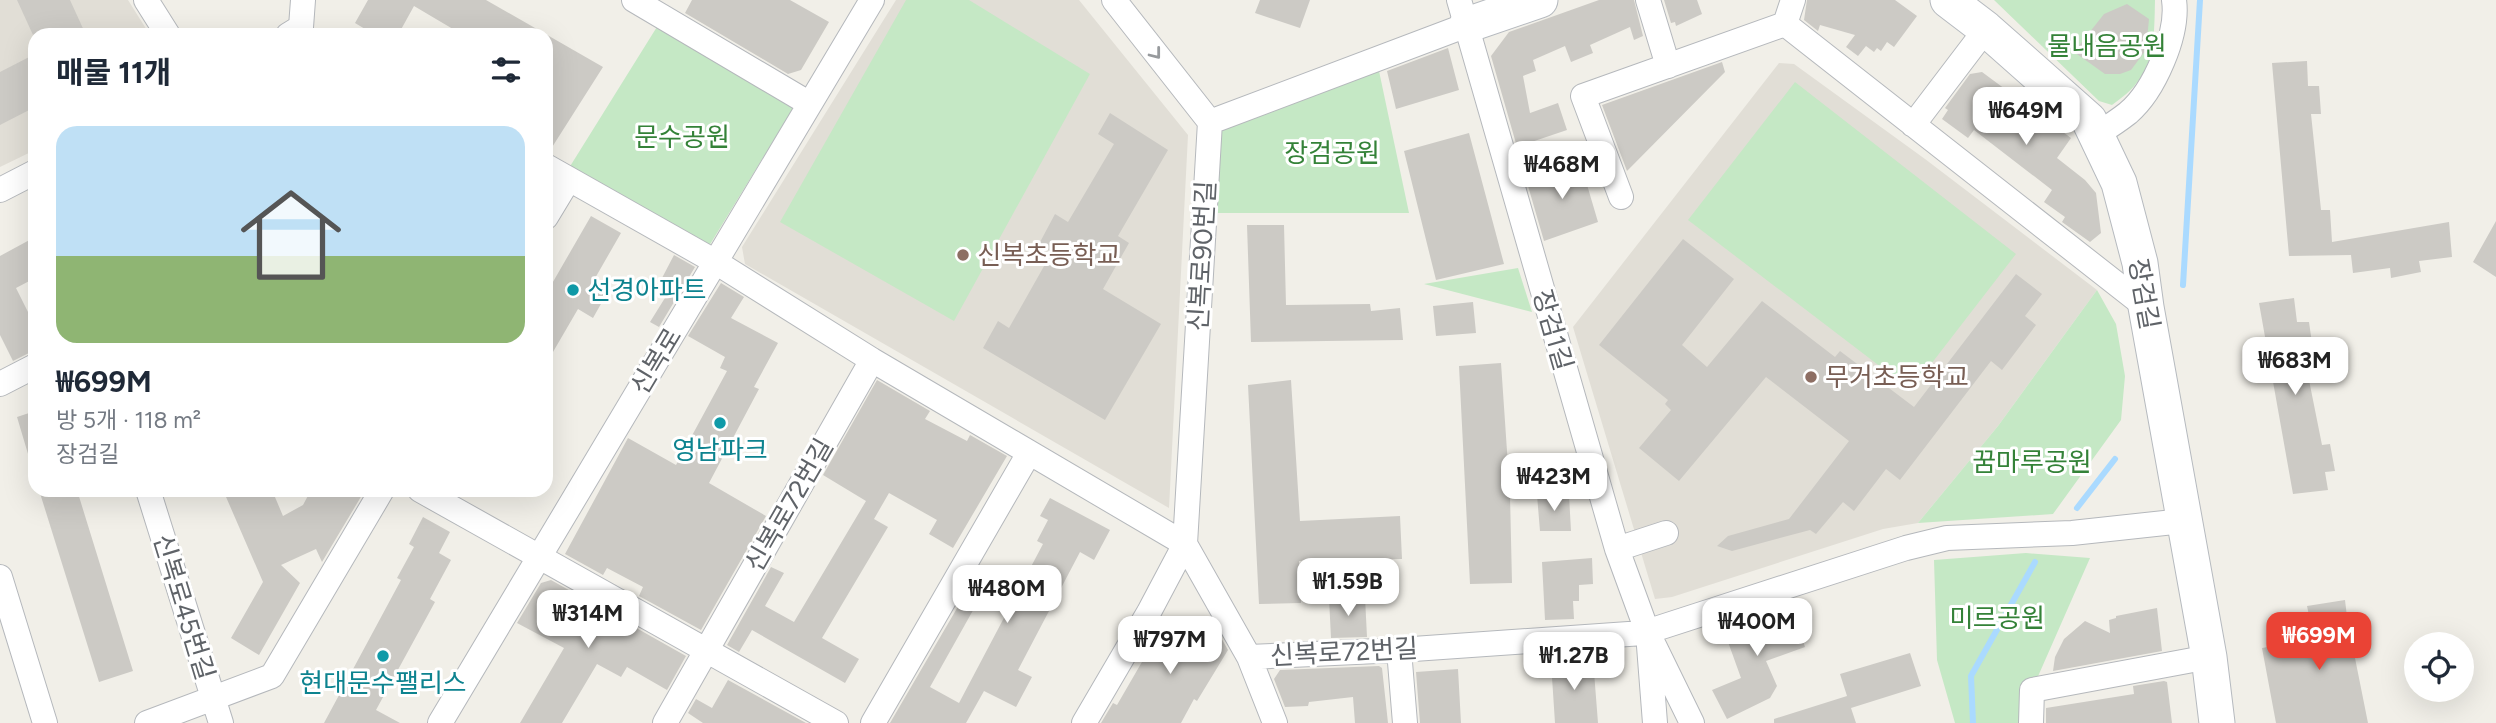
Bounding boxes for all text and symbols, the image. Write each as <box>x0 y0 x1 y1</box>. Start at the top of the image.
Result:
park label: 물내음공원 <box>2047 30 2167 62</box>
one-way arrow <box>1148 46 1161 58</box>
icon: filters <box>487 51 525 89</box>
text: 매물 11개 <box>56 54 171 91</box>
pin: ₩649M <box>1977 88 2075 147</box>
text: ₩649M <box>1989 96 2063 124</box>
park label: 문수공원 <box>634 121 730 153</box>
park label: 장검공원 <box>1284 137 1380 169</box>
pin: ₩468M <box>1513 142 1611 201</box>
text: ₩468M <box>1524 150 1600 178</box>
icon: home <box>228 172 354 298</box>
street label: 신복로90번길 <box>1182 180 1222 332</box>
place label: 신복초등학교 <box>977 239 1121 271</box>
marker: 신복초등학교 <box>955 247 971 263</box>
street label: 장검길 <box>2122 256 2166 332</box>
place label: 선경아파트 <box>587 274 707 306</box>
marker: 선경아파트 <box>565 282 581 298</box>
street label: 장검1길 <box>1526 286 1580 374</box>
street label: 신복로 <box>624 322 688 400</box>
pin: ₩683M <box>2246 338 2344 397</box>
text: ₩683M <box>2258 346 2332 374</box>
place label: 무거초등학교 <box>1825 361 1969 393</box>
text: ₩699M <box>56 363 152 400</box>
marker: 무거초등학교 <box>1803 369 1819 385</box>
text: 방 5개 · 118 m² <box>56 406 201 434</box>
marker: 영남파크 <box>712 415 728 431</box>
street label: 신복로72번길 <box>738 433 840 577</box>
place label: 영남파크 <box>672 434 768 466</box>
text: 장검길 <box>56 440 119 468</box>
park label: 꿈마루공원 <box>1972 446 2092 478</box>
pin: ₩423M <box>1505 454 1603 513</box>
text: ₩423M <box>1517 462 1591 490</box>
street label: 신복로45번길 <box>147 530 221 684</box>
pin: ₩1.59B <box>1291 558 1405 618</box>
pin: ₩480M <box>958 566 1056 625</box>
text: ₩1.59B <box>1313 567 1383 595</box>
text: ₩480M <box>969 574 1045 602</box>
pin: ₩314M <box>539 590 637 650</box>
pin: ₩400M <box>1708 598 1806 658</box>
text: ₩314M <box>553 599 623 627</box>
park label: 미르공원 <box>1949 602 2045 634</box>
text: ₩400M <box>1718 607 1796 635</box>
pin: ₩699M <box>2270 612 2368 672</box>
pin: ₩797M <box>1121 616 1219 676</box>
text: ₩699M <box>2282 621 2356 649</box>
text: ₩797M <box>1134 625 1206 653</box>
street label: 신복로72번길 <box>1269 632 1419 672</box>
pin: ₩1.27B <box>1517 632 1631 692</box>
map controls <box>2404 632 2474 702</box>
button: locate <box>2404 632 2474 702</box>
text: ₩1.27B <box>1539 641 1609 669</box>
marker: 현대문수팰리스 <box>375 648 391 664</box>
place label: 현대문수팰리스 <box>299 667 467 699</box>

